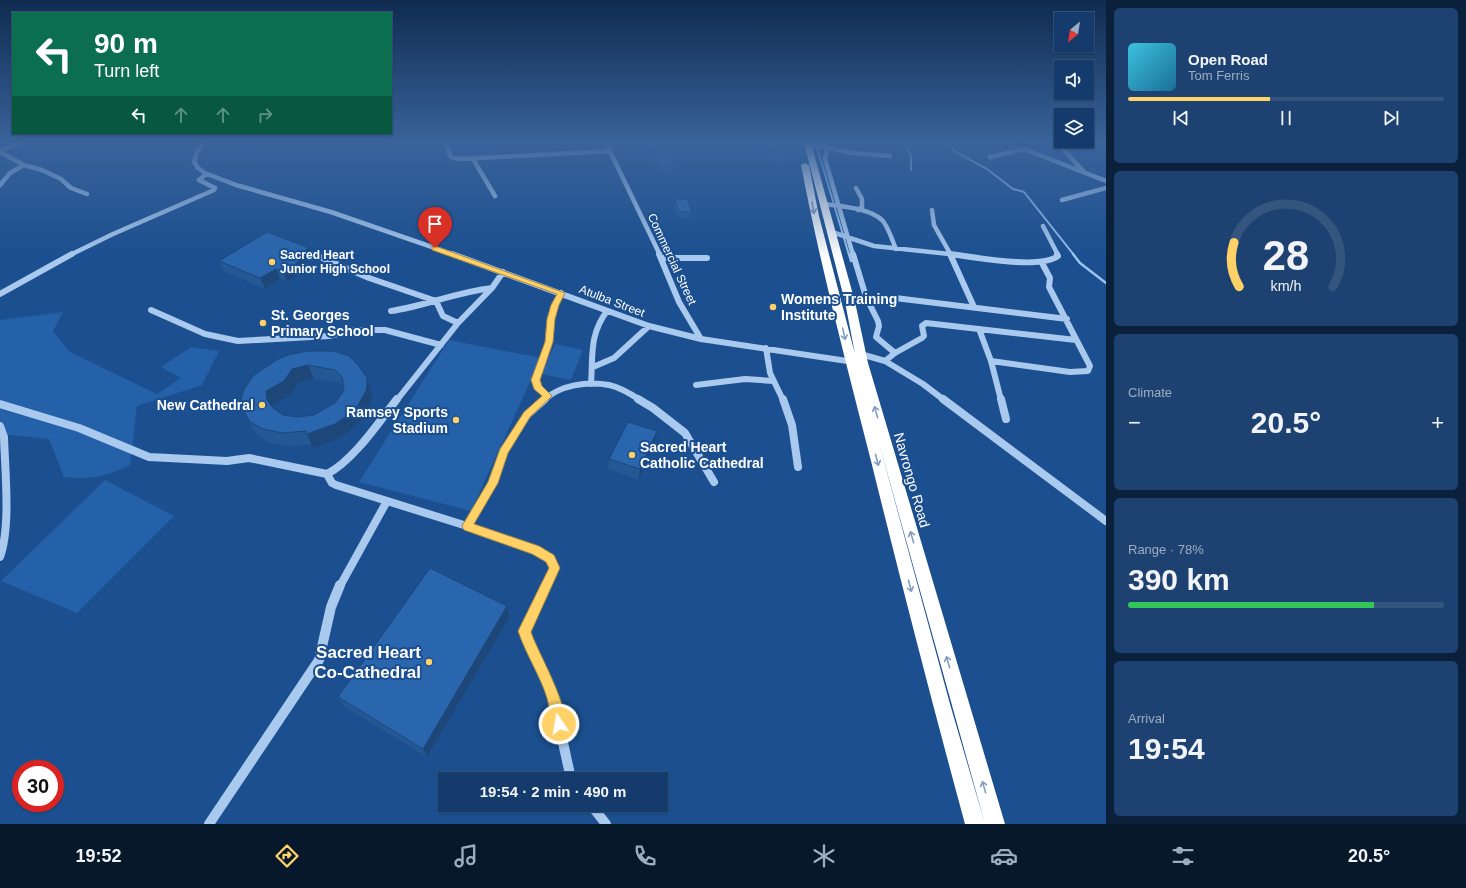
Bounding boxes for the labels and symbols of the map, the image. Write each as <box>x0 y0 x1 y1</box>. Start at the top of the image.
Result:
north arrow <box>1054 12 1094 52</box>
one-way arrow <box>809 201 817 214</box>
pin <box>418 207 452 248</box>
street label: Commercial Street <box>645 211 700 308</box>
place label: Sacred Heart Junior High School <box>280 248 390 276</box>
marker: Sacred Heart Junior High School <box>267 257 277 267</box>
street label: Atulba Street <box>577 282 648 320</box>
place label: Womens Training Institute <box>781 291 897 323</box>
marker: Womens Training Institute <box>768 302 778 312</box>
place label: St. Georges Primary School <box>271 307 374 339</box>
marker: St. Georges Primary School <box>258 318 268 328</box>
one-way arrow <box>841 327 849 340</box>
place label: New Cathedral <box>157 397 254 413</box>
marker: New Cathedral <box>257 400 267 410</box>
place label: Ramsey Sports Stadium <box>346 404 448 436</box>
one-way arrow <box>872 405 879 418</box>
marker: Ramsey Sports Stadium <box>451 415 461 425</box>
street label: Navrongo Road <box>891 431 933 529</box>
place label: Sacred Heart Catholic Cathedral <box>640 439 764 471</box>
marker: Sacred Heart Catholic Cathedral <box>627 450 637 460</box>
one-way arrow <box>874 453 881 466</box>
one-way arrow <box>908 530 915 543</box>
one-way arrow <box>907 579 914 592</box>
place label: Sacred Heart Co-Cathedral <box>314 643 421 682</box>
one-way arrow <box>944 655 951 668</box>
marker: Sacred Heart Co-Cathedral <box>424 657 434 667</box>
position arrow <box>538 703 580 745</box>
speed limit sign: 30 <box>12 760 64 812</box>
one-way arrow <box>980 780 987 793</box>

